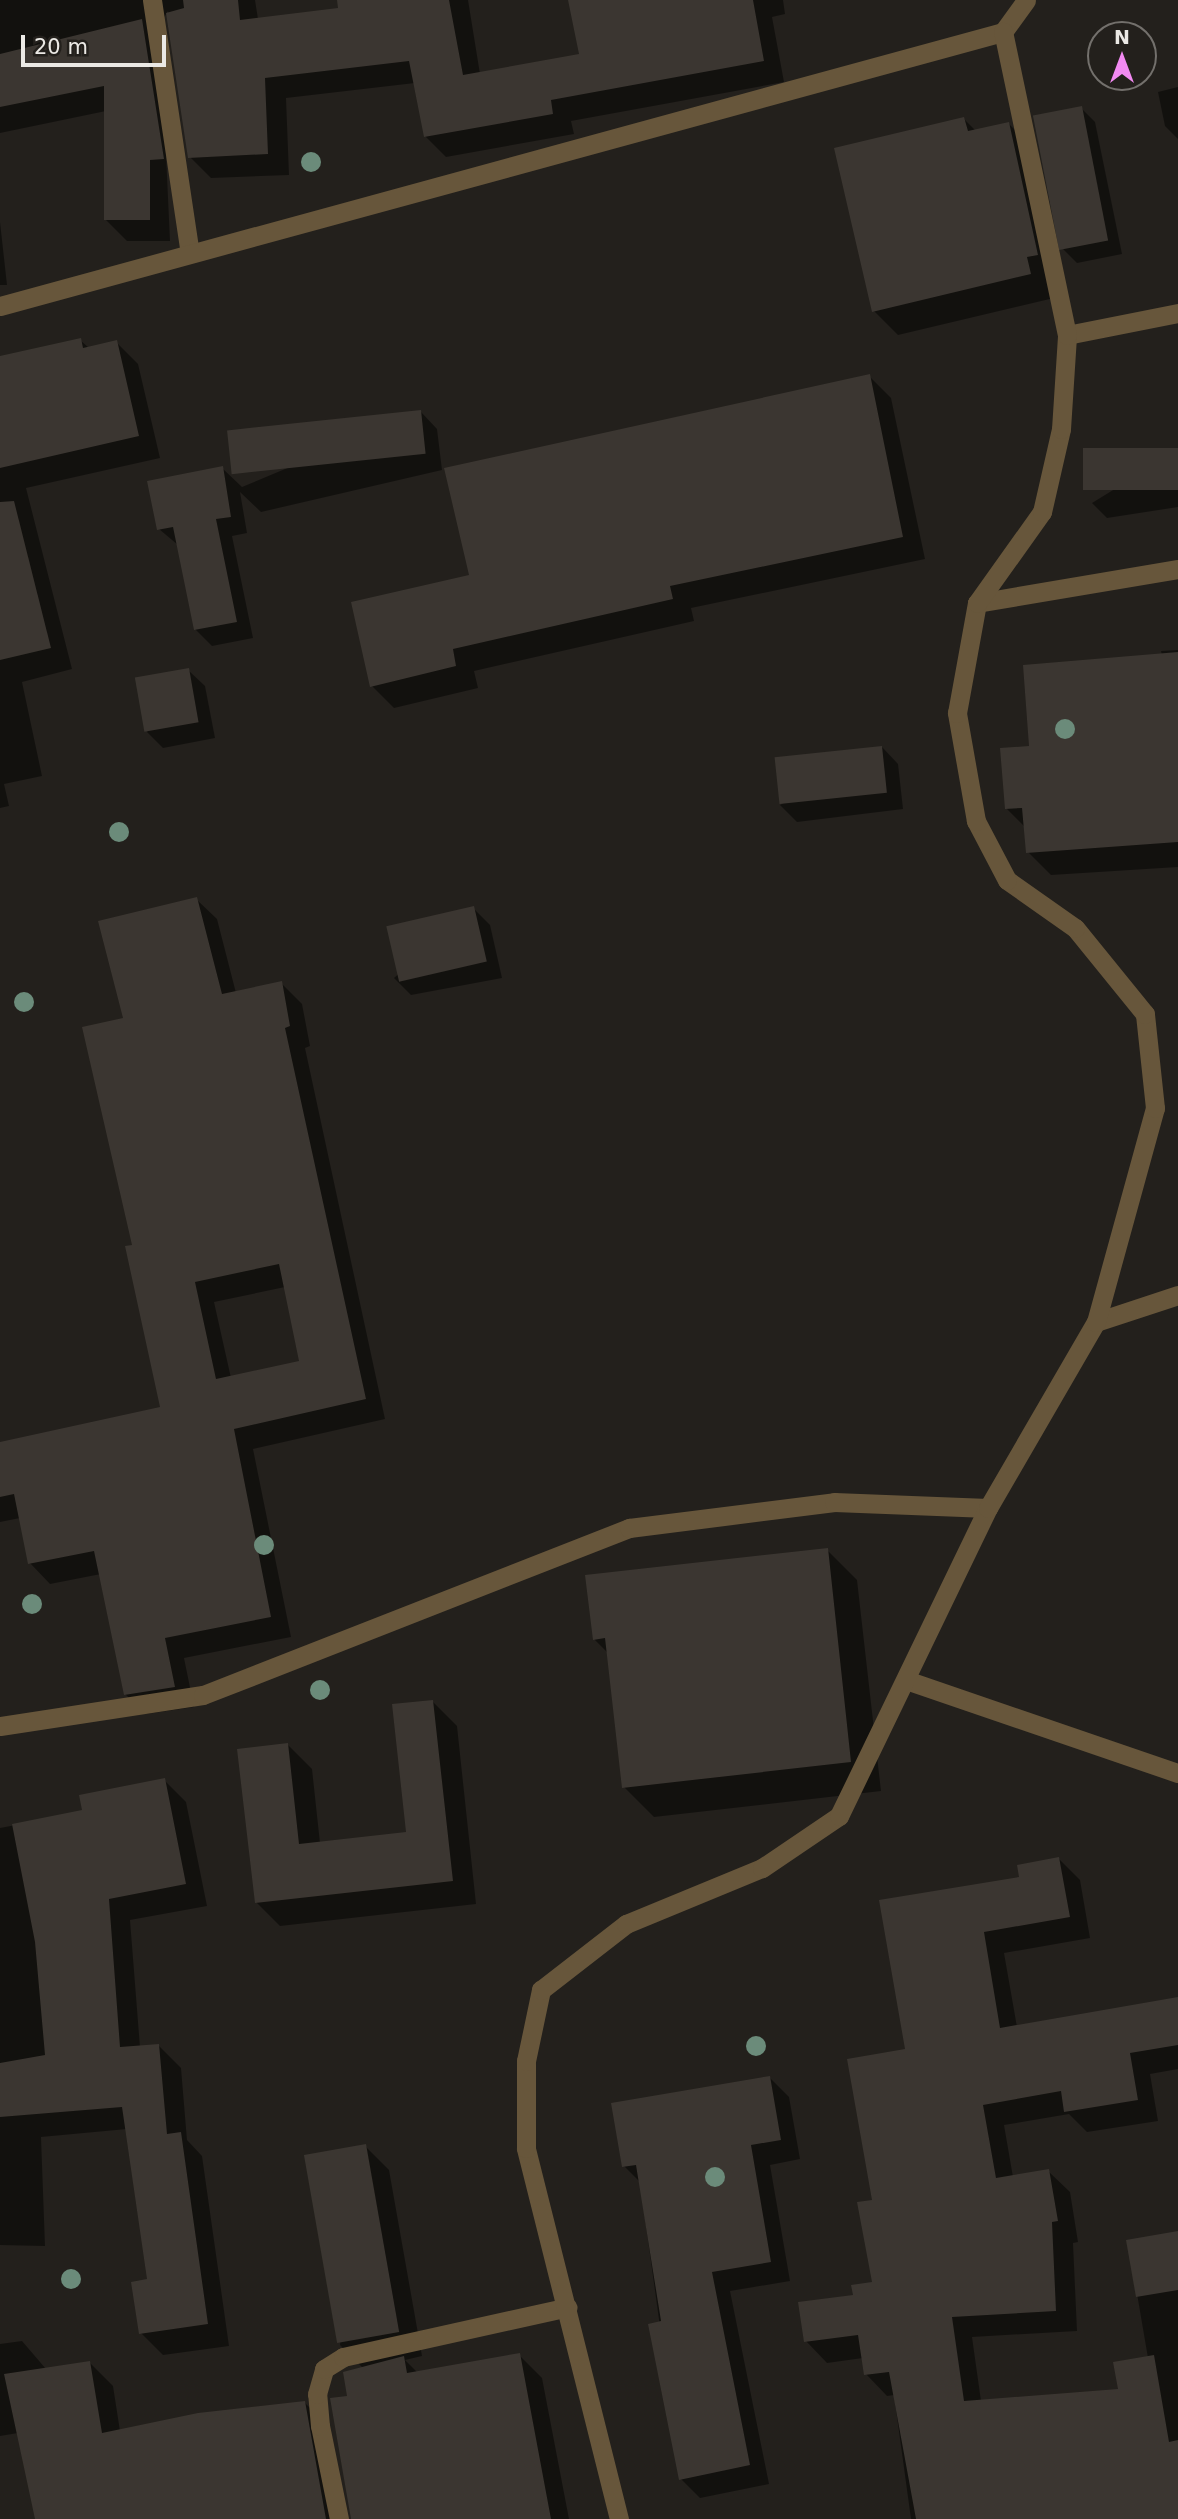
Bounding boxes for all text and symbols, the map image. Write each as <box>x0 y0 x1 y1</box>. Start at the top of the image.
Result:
scale bar <box>24 21 170 65</box>
north arrow <box>1087 21 1157 91</box>
text: N <box>1114 26 1130 48</box>
text: 20 m <box>34 35 88 59</box>

